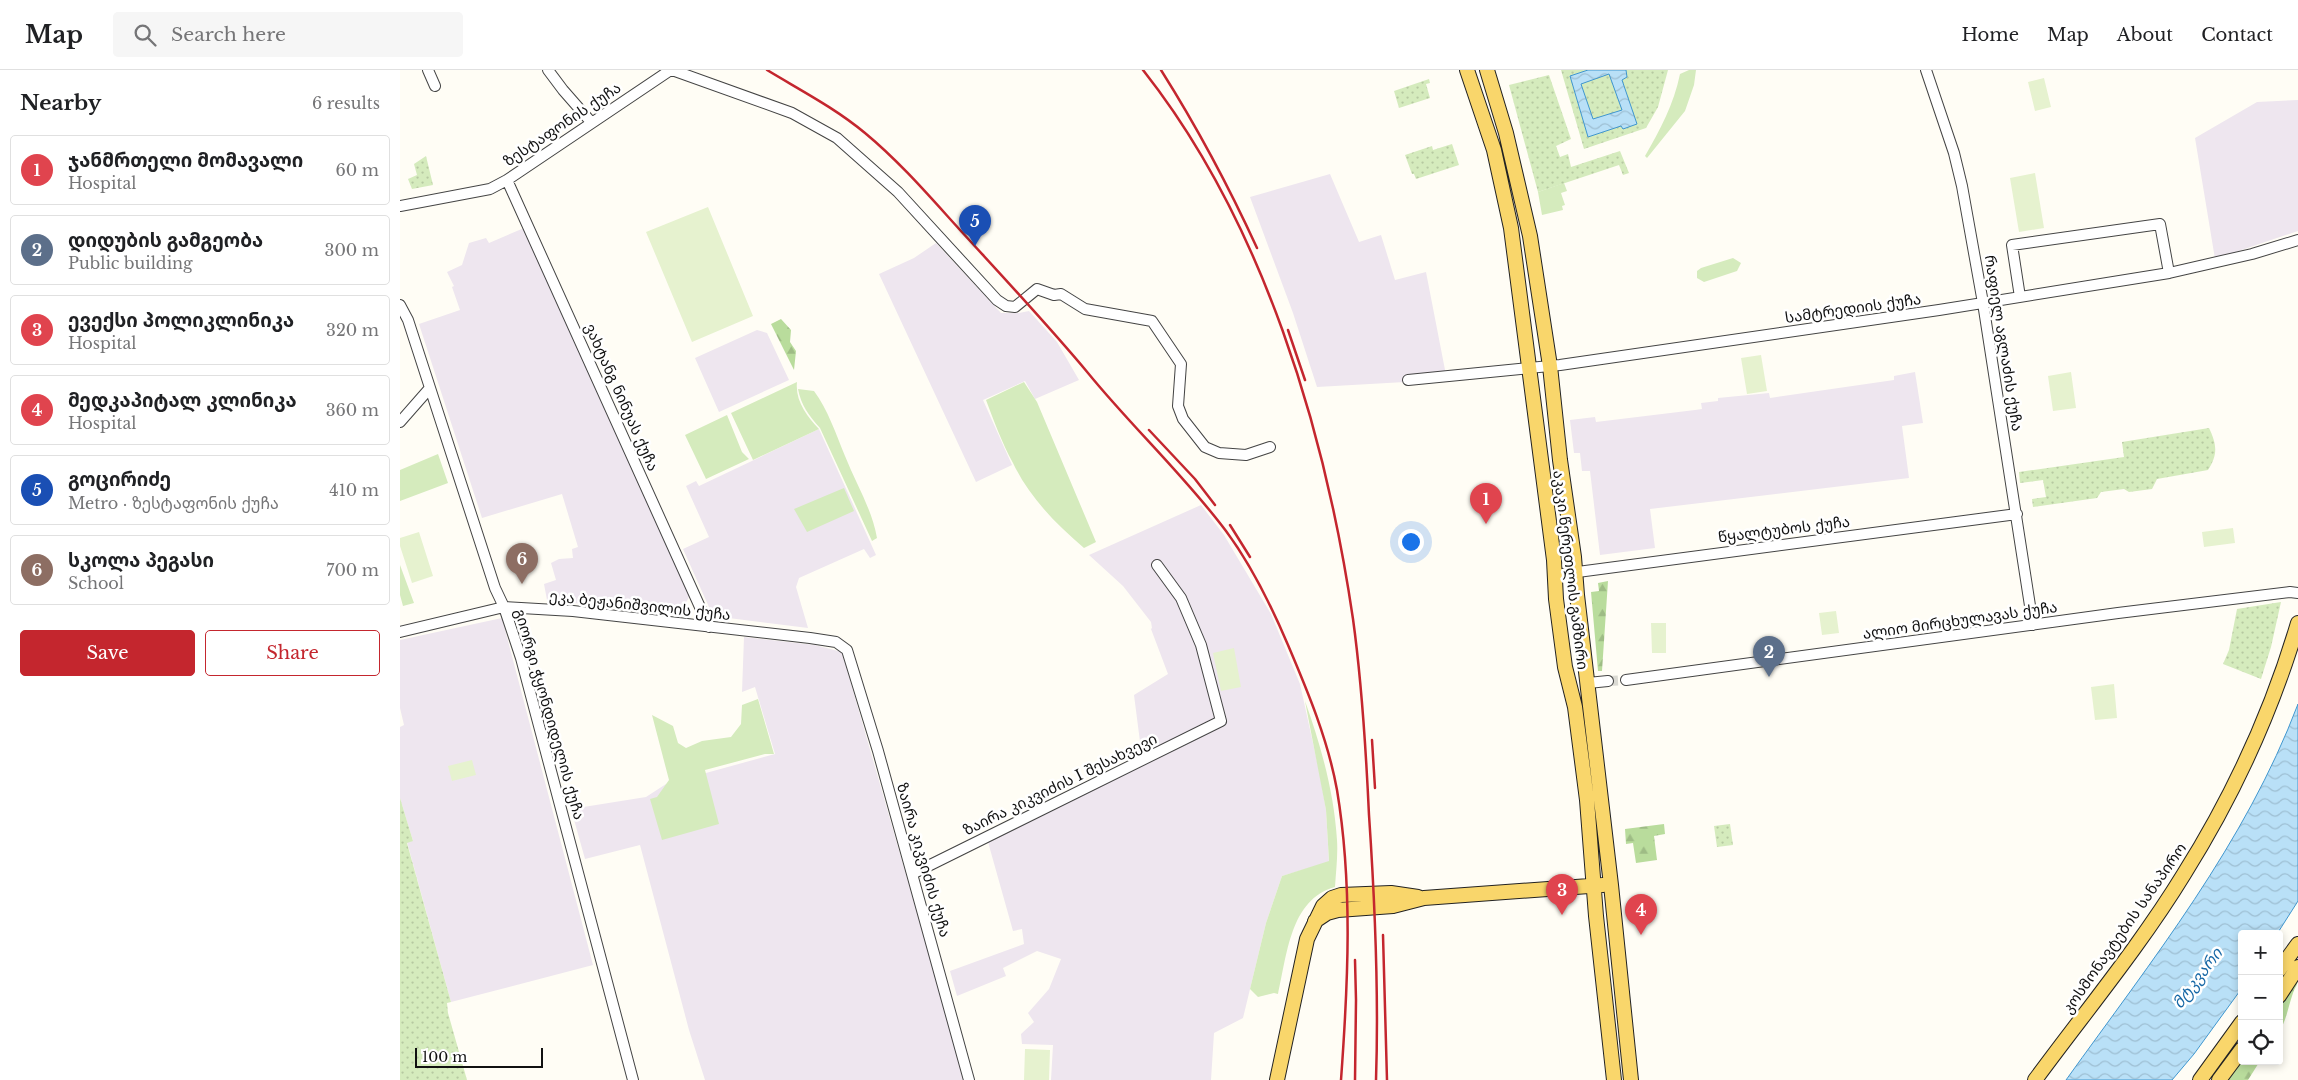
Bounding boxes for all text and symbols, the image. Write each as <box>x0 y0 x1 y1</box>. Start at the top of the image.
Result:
search box <box>113 12 463 57</box>
text: Map <box>25 20 83 49</box>
icon: search <box>131 21 159 49</box>
text: Search here <box>171 23 286 46</box>
text: Home <box>1961 24 2019 46</box>
text: Map <box>2047 24 2089 46</box>
text: About <box>2117 24 2173 46</box>
text: Contact <box>2201 24 2273 46</box>
street label: ზესტაფონის ქუჩა <box>500 78 624 170</box>
text: Nearby <box>20 90 101 116</box>
text: 6 results <box>312 93 380 113</box>
text: ჯანმრთელი მომავალი <box>68 149 303 172</box>
text: 1 <box>34 160 40 180</box>
text: 60 m <box>336 160 379 180</box>
text: Hospital <box>68 173 137 193</box>
pin: 5 <box>959 205 991 246</box>
text: დიდუბის გამგეობა <box>68 229 263 252</box>
text: 2 <box>32 240 42 260</box>
text: 300 m <box>325 240 379 260</box>
text: Public building <box>68 253 193 273</box>
street label: რაფიელ აგლაძის ქუჩა <box>1981 254 2027 432</box>
street label: სამტრედიის ქუჩა <box>1784 289 1922 327</box>
text: ევექსი პოლიკლინიკა <box>68 309 294 332</box>
text: 3 <box>32 320 42 340</box>
text: 320 m <box>326 320 379 340</box>
street label: ვახტანგ ნინუას ქუჩა <box>581 320 663 474</box>
text: Hospital <box>68 333 137 353</box>
text: მედკაპიტალ კლინიკა <box>68 389 297 412</box>
text: 4 <box>32 400 42 420</box>
text: 360 m <box>326 400 379 420</box>
text: Hospital <box>68 413 137 433</box>
text: გოცირიძე <box>68 468 171 491</box>
street label: აკაკი წერეთლის გამზირი <box>1549 469 1593 671</box>
text: 5 <box>32 480 42 500</box>
text: 410 m <box>329 480 379 500</box>
pin: 1 <box>1470 483 1502 524</box>
text: Metro · ზესტაფონის ქუჩა <box>68 493 279 513</box>
street label: წყალტუბოს ქუჩა <box>1717 511 1851 547</box>
your location <box>1398 529 1424 555</box>
pin: 6 <box>506 543 538 584</box>
text: სკოლა პეგასი <box>68 549 214 572</box>
text: 6 <box>32 560 42 580</box>
text: 700 m <box>326 560 379 580</box>
text: School <box>68 573 124 593</box>
street label: ეკა ბეჟანიშვილის ქუჩა <box>548 586 732 624</box>
street label: ალიო მირცხულავას ქუჩა <box>1861 597 2059 643</box>
street label: გიორგი ჭყონდიდელის ქუჩა <box>511 606 589 822</box>
button: Save <box>20 630 195 676</box>
button: Share <box>205 630 380 676</box>
pin: 2 <box>1753 636 1785 677</box>
street label: ზაირა კიკვიძის I შესახვევი <box>960 729 1160 839</box>
street label: ზაირა კიკვიძის ქუჩა <box>893 781 955 939</box>
street label: კოსმონავტების სანაპირო <box>2058 839 2190 1017</box>
pin: 3 <box>1546 874 1578 915</box>
pin: 4 <box>1625 894 1657 935</box>
map controls <box>2238 930 2283 1065</box>
button: + <box>2238 930 2283 975</box>
water label: მტკვარი <box>2168 943 2227 1012</box>
button: − <box>2238 975 2283 1020</box>
button: locate <box>2238 1020 2283 1065</box>
scale bar <box>415 1045 542 1068</box>
text: 100 m <box>422 1048 467 1066</box>

